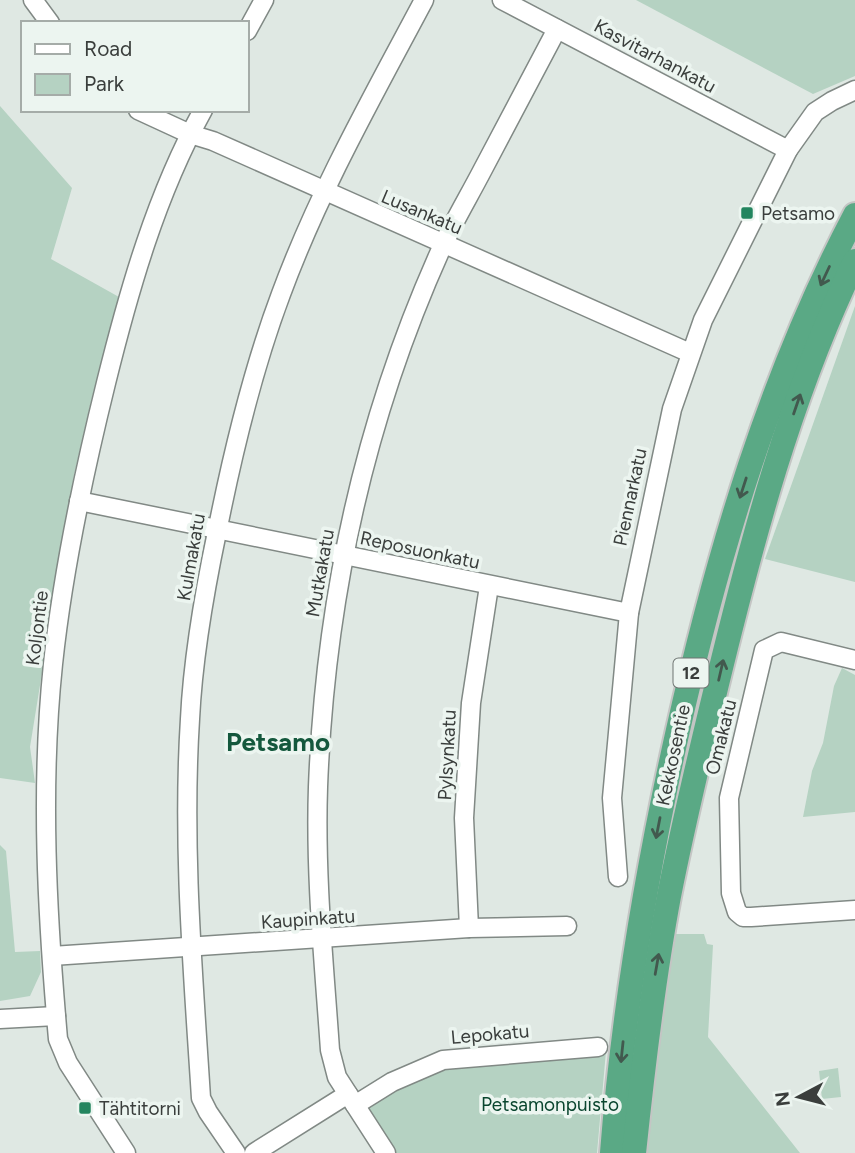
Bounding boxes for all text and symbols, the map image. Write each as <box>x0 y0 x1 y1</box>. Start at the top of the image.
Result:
street label: Kasvitarhankatu <box>590 14 720 98</box>
legend <box>21 21 248 112</box>
text: Road <box>84 36 132 61</box>
text: Park <box>84 71 125 96</box>
street label: Lusankatu <box>378 185 466 239</box>
place label: Petsamo <box>761 202 835 225</box>
marker: Petsamo <box>739 205 755 221</box>
one-way arrow <box>817 265 831 286</box>
one-way arrow <box>792 394 804 416</box>
street label: Piennarkatu <box>608 446 652 548</box>
one-way arrow <box>736 477 748 499</box>
street label: Kulmakatu <box>172 511 210 603</box>
street label: Reposuonkatu <box>358 526 482 574</box>
street label: Mutkakatu <box>301 527 339 619</box>
street label: Koljontie <box>21 589 53 667</box>
road number: 12 <box>674 658 708 688</box>
one-way arrow <box>715 659 728 681</box>
street label: Omakatu <box>701 697 741 777</box>
street label: Kekkosentie <box>651 702 695 808</box>
street label: Pylsynkatu <box>433 709 461 801</box>
district label: Petsamo <box>226 726 330 758</box>
one-way arrow <box>650 816 664 839</box>
street label: Kaupinkatu <box>260 904 356 934</box>
one-way arrow <box>651 953 665 976</box>
street label: Lepokatu <box>450 1019 530 1049</box>
one-way arrow <box>615 1040 628 1063</box>
north arrow <box>764 1062 834 1132</box>
text: N <box>770 1090 795 1108</box>
park label: Petsamonpuisto <box>481 1093 619 1116</box>
place label: Tähtitorni <box>99 1097 181 1120</box>
marker: Tähtitorni <box>77 1100 93 1116</box>

